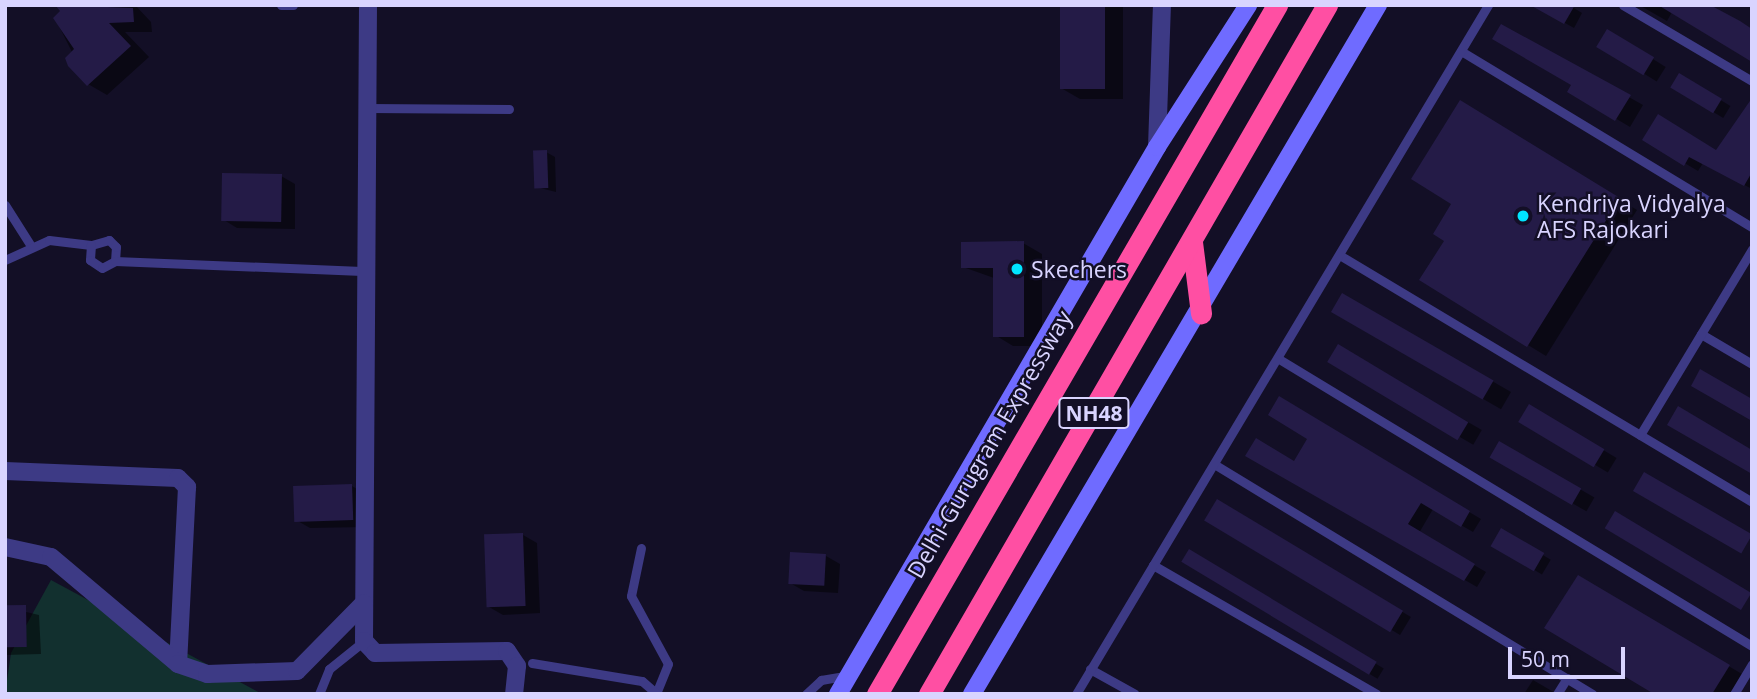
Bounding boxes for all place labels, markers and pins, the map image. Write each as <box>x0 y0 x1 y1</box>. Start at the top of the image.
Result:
place label: Kendriya Vidyalya AFS Rajokari <box>1537 189 1726 243</box>
marker: Kendriya Vidyalya AFS Rajokari <box>1515 208 1531 224</box>
place label: Skechers <box>1031 255 1127 283</box>
marker: Skechers <box>1009 261 1025 277</box>

